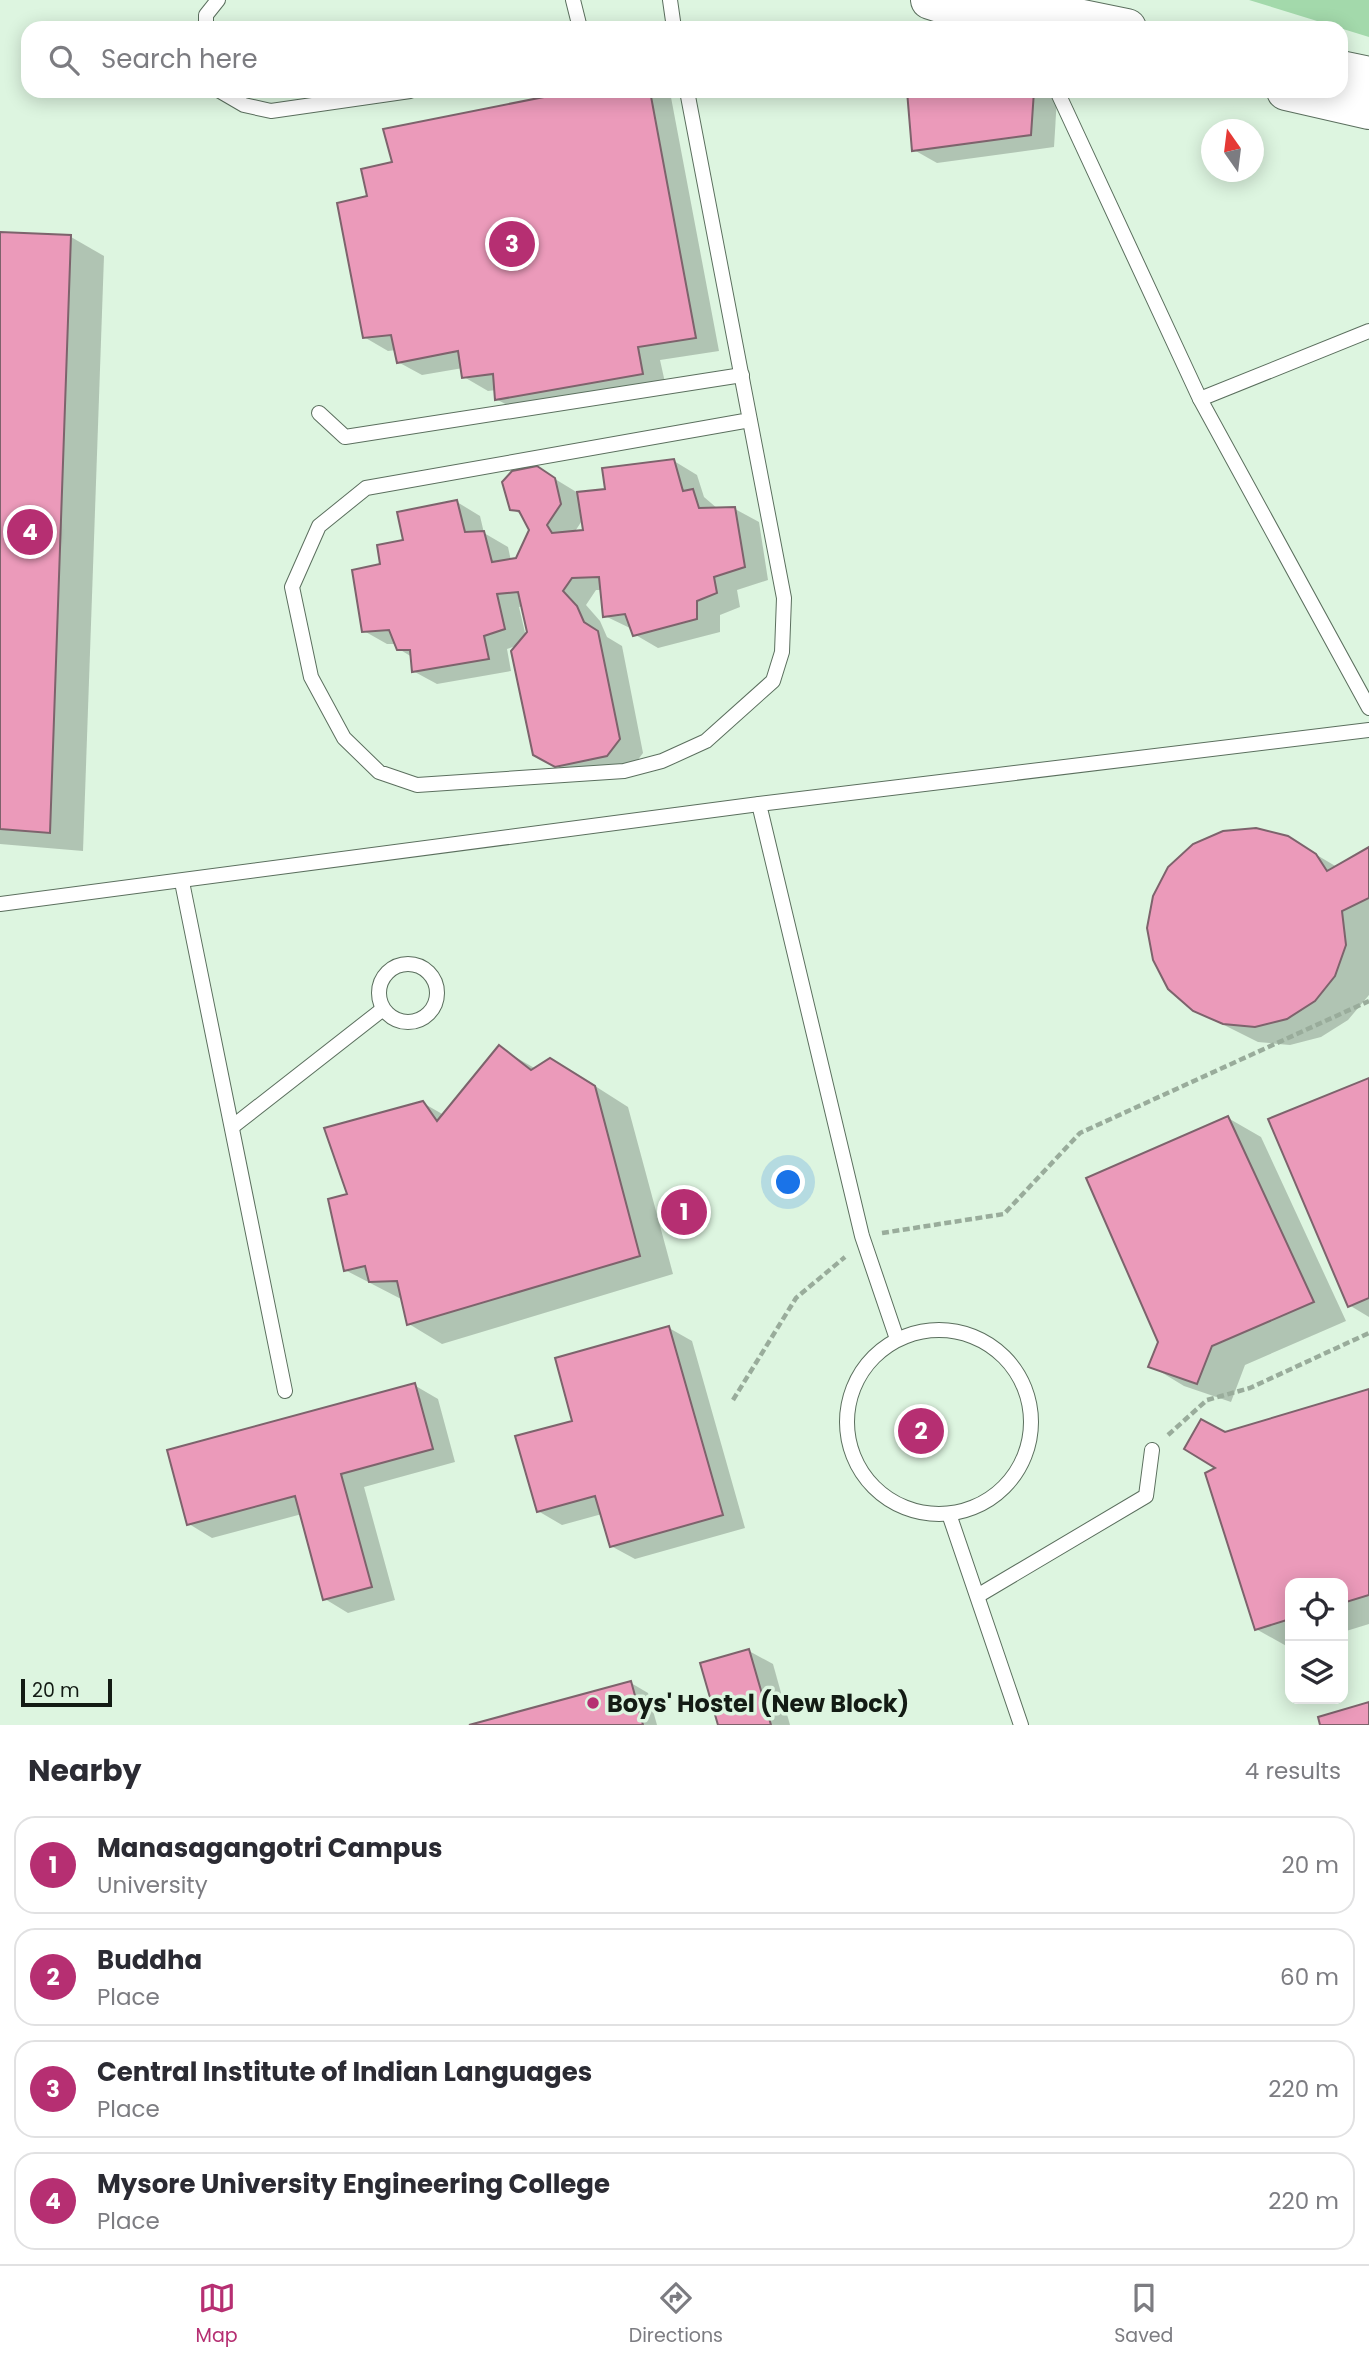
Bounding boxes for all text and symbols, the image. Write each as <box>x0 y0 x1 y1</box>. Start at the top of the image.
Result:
search box <box>21 21 1348 98</box>
icon: search <box>45 41 83 79</box>
text: Search here <box>101 41 258 77</box>
north arrow <box>1201 119 1264 182</box>
pin: 3 <box>489 218 535 270</box>
pin: 4 <box>7 506 53 558</box>
your location <box>771 1165 805 1199</box>
pin: 1 <box>661 1186 707 1238</box>
pin: 2 <box>898 1405 944 1457</box>
map controls <box>1285 1578 1348 1704</box>
button: locate <box>1285 1578 1348 1641</box>
button: layers <box>1285 1641 1348 1704</box>
scale bar <box>21 1676 112 1708</box>
text: 20 m <box>32 1677 80 1704</box>
place label: Boys' Hostel (New Block) <box>607 1687 909 1720</box>
marker: Boys' Hostel (New Block) <box>585 1695 601 1711</box>
text: Nearby <box>28 1749 142 1792</box>
text: 4 results <box>1245 1755 1341 1787</box>
text: Manasagangotri Campus <box>97 1830 442 1866</box>
text: 1 <box>49 1849 57 1881</box>
text: 20 m <box>1281 1849 1339 1881</box>
text: University <box>97 1869 208 1901</box>
text: Buddha <box>97 1942 202 1978</box>
text: 2 <box>46 1961 60 1993</box>
text: 60 m <box>1280 1961 1339 1993</box>
text: Place <box>97 1981 160 2013</box>
text: Central Institute of Indian Languages <box>97 2054 592 2090</box>
text: 3 <box>46 2073 60 2105</box>
text: 220 m <box>1268 2073 1339 2105</box>
text: Place <box>97 2093 160 2125</box>
text: Mysore University Engineering College <box>97 2166 610 2202</box>
text: 4 <box>45 2185 61 2217</box>
text: 220 m <box>1268 2185 1339 2217</box>
text: Place <box>97 2205 160 2237</box>
tab: Map <box>196 2279 238 2350</box>
tab: Directions <box>629 2279 723 2350</box>
tab: Saved <box>1114 2279 1173 2350</box>

